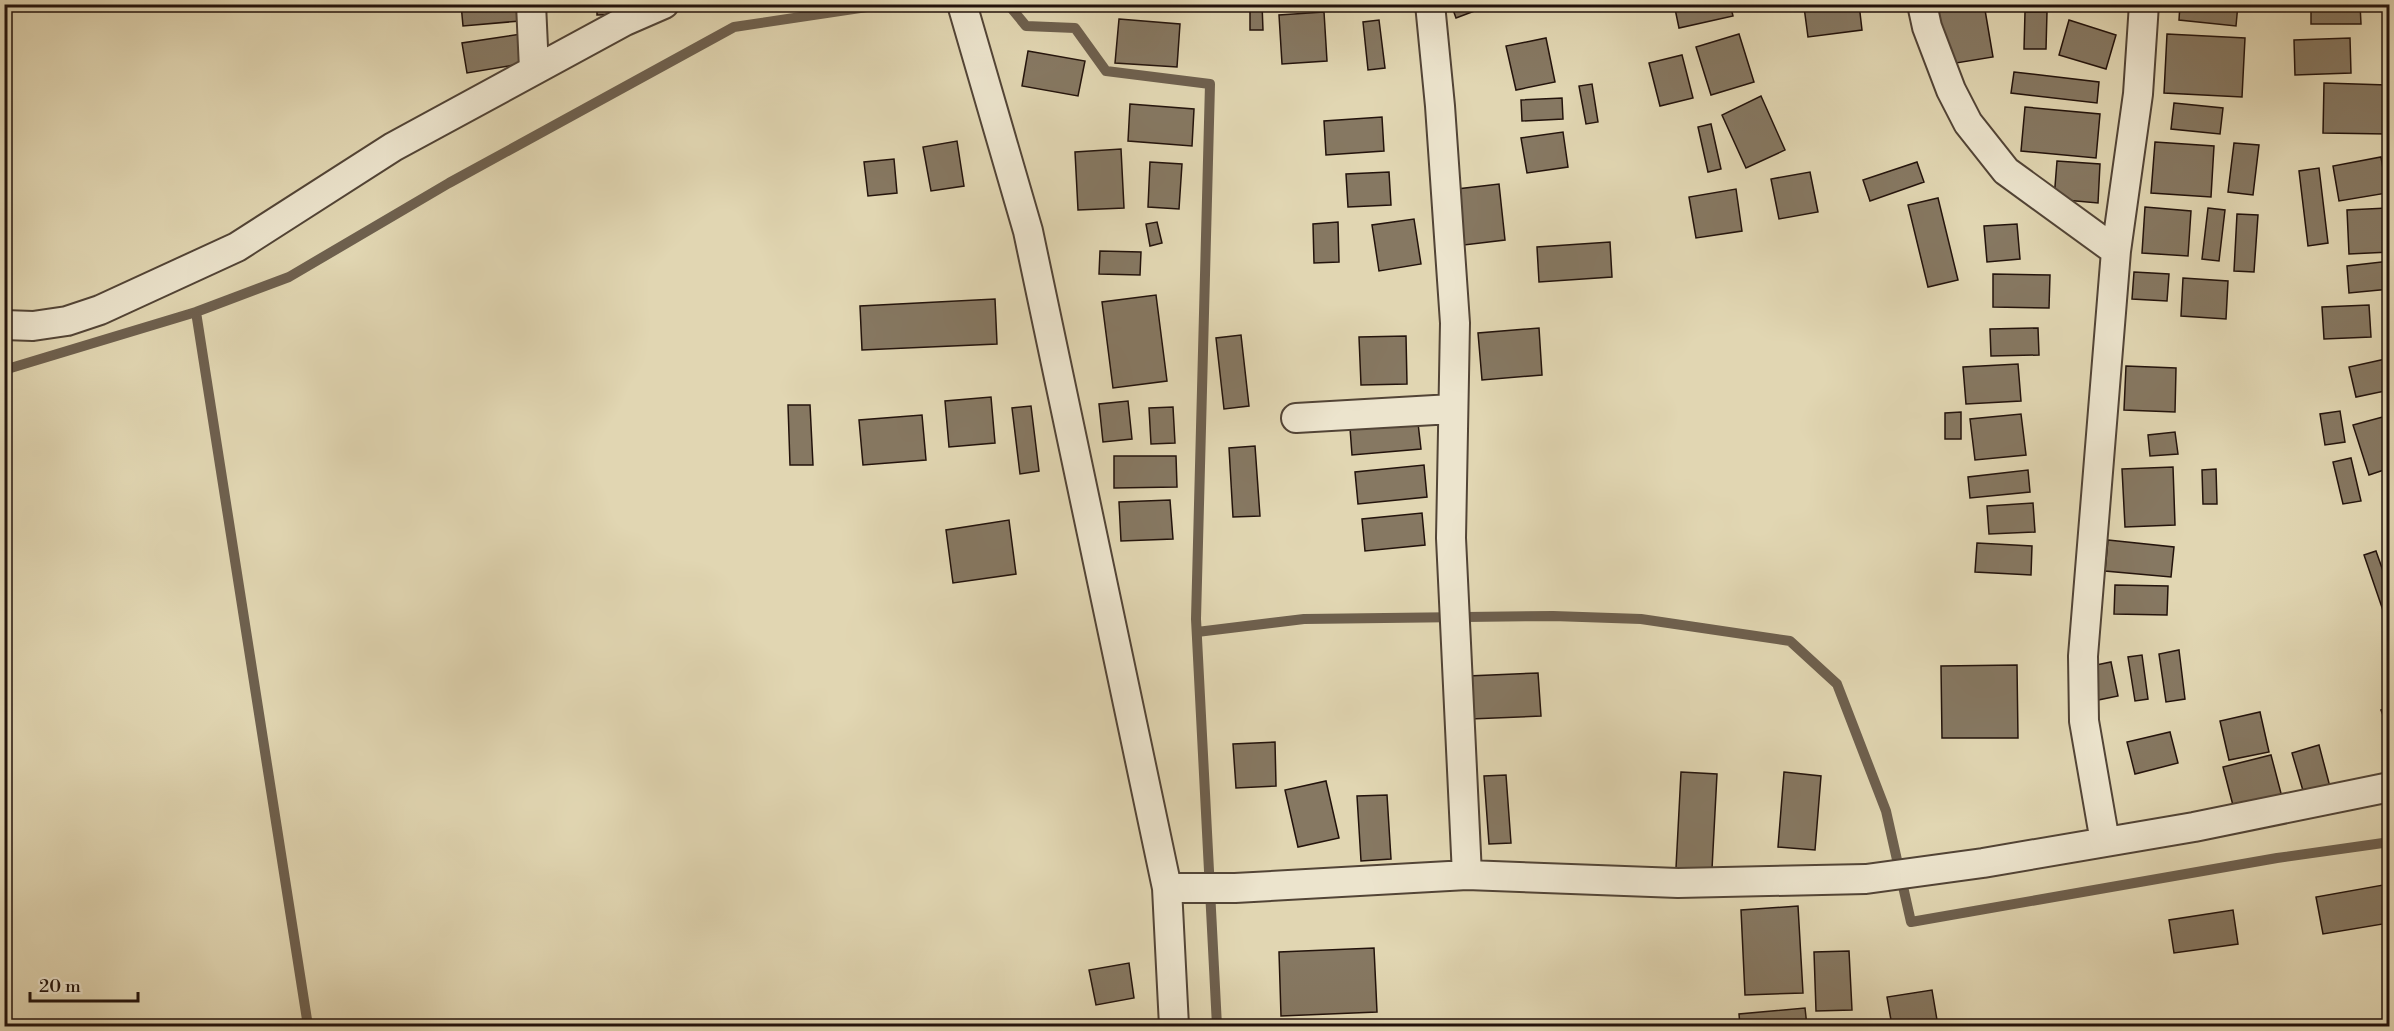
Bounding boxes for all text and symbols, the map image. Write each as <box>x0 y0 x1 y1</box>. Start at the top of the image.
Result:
scale bar <box>30 965 138 1003</box>
text: 20 m <box>39 975 81 998</box>

